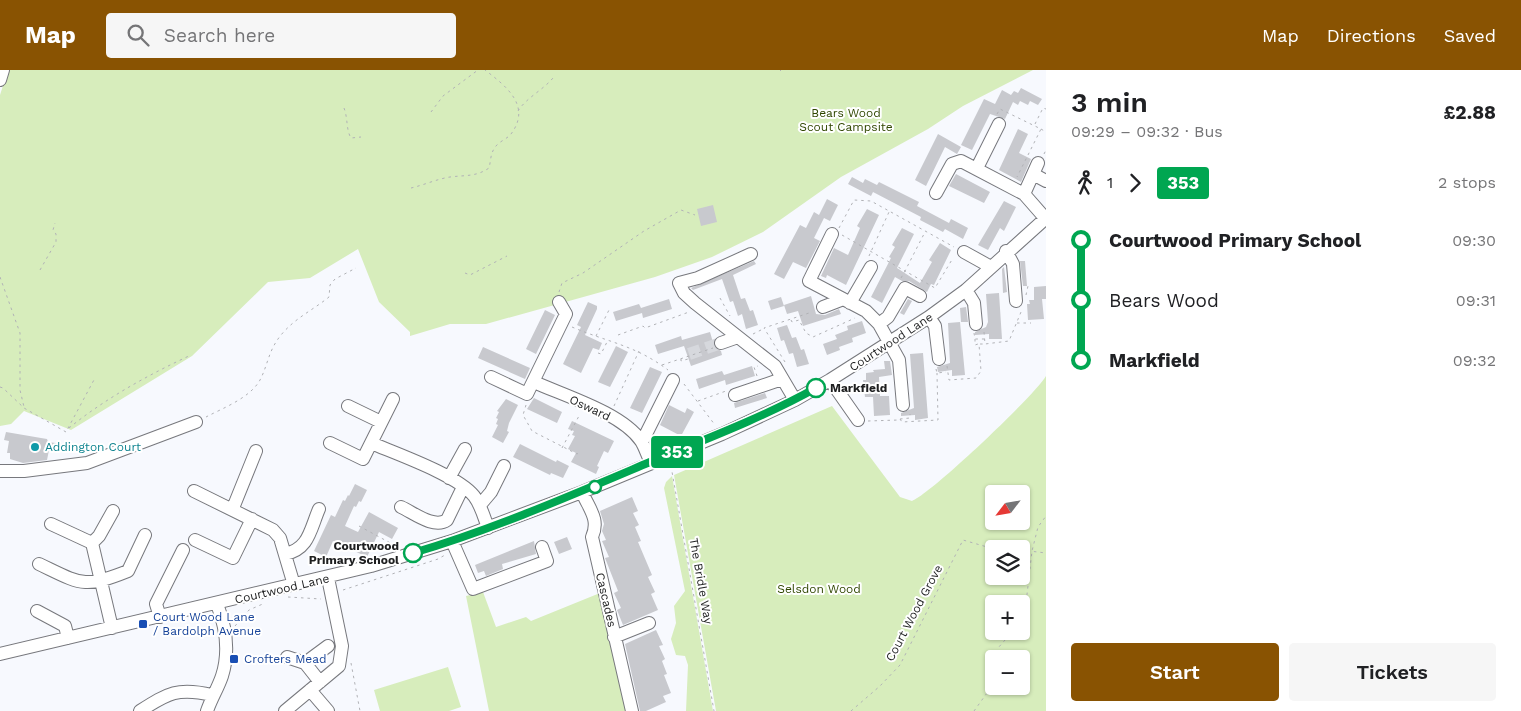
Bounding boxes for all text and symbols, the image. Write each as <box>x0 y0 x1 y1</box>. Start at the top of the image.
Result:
search box <box>106 13 456 58</box>
text: Map <box>25 21 76 49</box>
icon: search <box>124 21 152 49</box>
text: Search here <box>164 24 275 47</box>
text: Map <box>1262 25 1299 46</box>
text: Directions <box>1327 25 1416 46</box>
text: Saved <box>1444 25 1496 46</box>
text: 3 min <box>1071 86 1148 119</box>
text: £2.88 <box>1444 101 1496 124</box>
park label: Bears Wood Scout Campsite <box>799 106 893 134</box>
text: 09:29 – 09:32 · Bus <box>1071 122 1223 141</box>
icon: walk <box>1071 169 1099 197</box>
icon: forward <box>1121 169 1149 197</box>
text: 353 <box>1167 172 1199 193</box>
text: 1 <box>1107 173 1113 192</box>
text: 2 stops <box>1438 173 1496 192</box>
text: Courtwood Primary School <box>1109 229 1361 252</box>
text: 09:30 <box>1452 231 1496 250</box>
text: Bears Wood <box>1109 289 1219 312</box>
text: 09:31 <box>1456 291 1496 310</box>
street label: Courtwood Lane <box>847 310 935 374</box>
text: Markfield <box>1109 349 1200 372</box>
text: 09:32 <box>1453 351 1496 370</box>
marker: Markfield <box>806 378 826 398</box>
place label: Markfield <box>830 381 887 395</box>
street label: Osward <box>567 392 613 424</box>
line badge: 353 <box>648 436 706 468</box>
place label: Addington Court <box>45 440 141 454</box>
marker: Addington Court <box>29 441 41 453</box>
text: 353 <box>661 441 693 462</box>
unlabelled marker <box>588 480 602 494</box>
north arrow <box>985 485 1030 530</box>
map controls <box>985 485 1030 695</box>
street label: The Bridle Way <box>687 537 716 626</box>
place label: Courtwood Primary School <box>309 539 399 567</box>
button: layers <box>985 540 1030 585</box>
marker: Courtwood Primary School <box>403 543 423 563</box>
street label: Court Wood Grove <box>883 562 945 664</box>
street label: Courtwood Lane <box>233 571 331 607</box>
street label: Cascades <box>593 571 619 629</box>
park label: Selsdon Wood <box>777 582 861 596</box>
button: + <box>985 595 1030 640</box>
place label: Court Wood Lane / Bardolph Avenue <box>153 610 261 638</box>
marker: Court Wood Lane / Bardolph Avenue <box>137 618 149 630</box>
button: Start <box>1071 643 1279 701</box>
button: Tickets <box>1289 643 1496 701</box>
button: − <box>985 650 1030 695</box>
place label: Crofters Mead <box>244 652 327 666</box>
marker: Crofters Mead <box>228 653 240 665</box>

